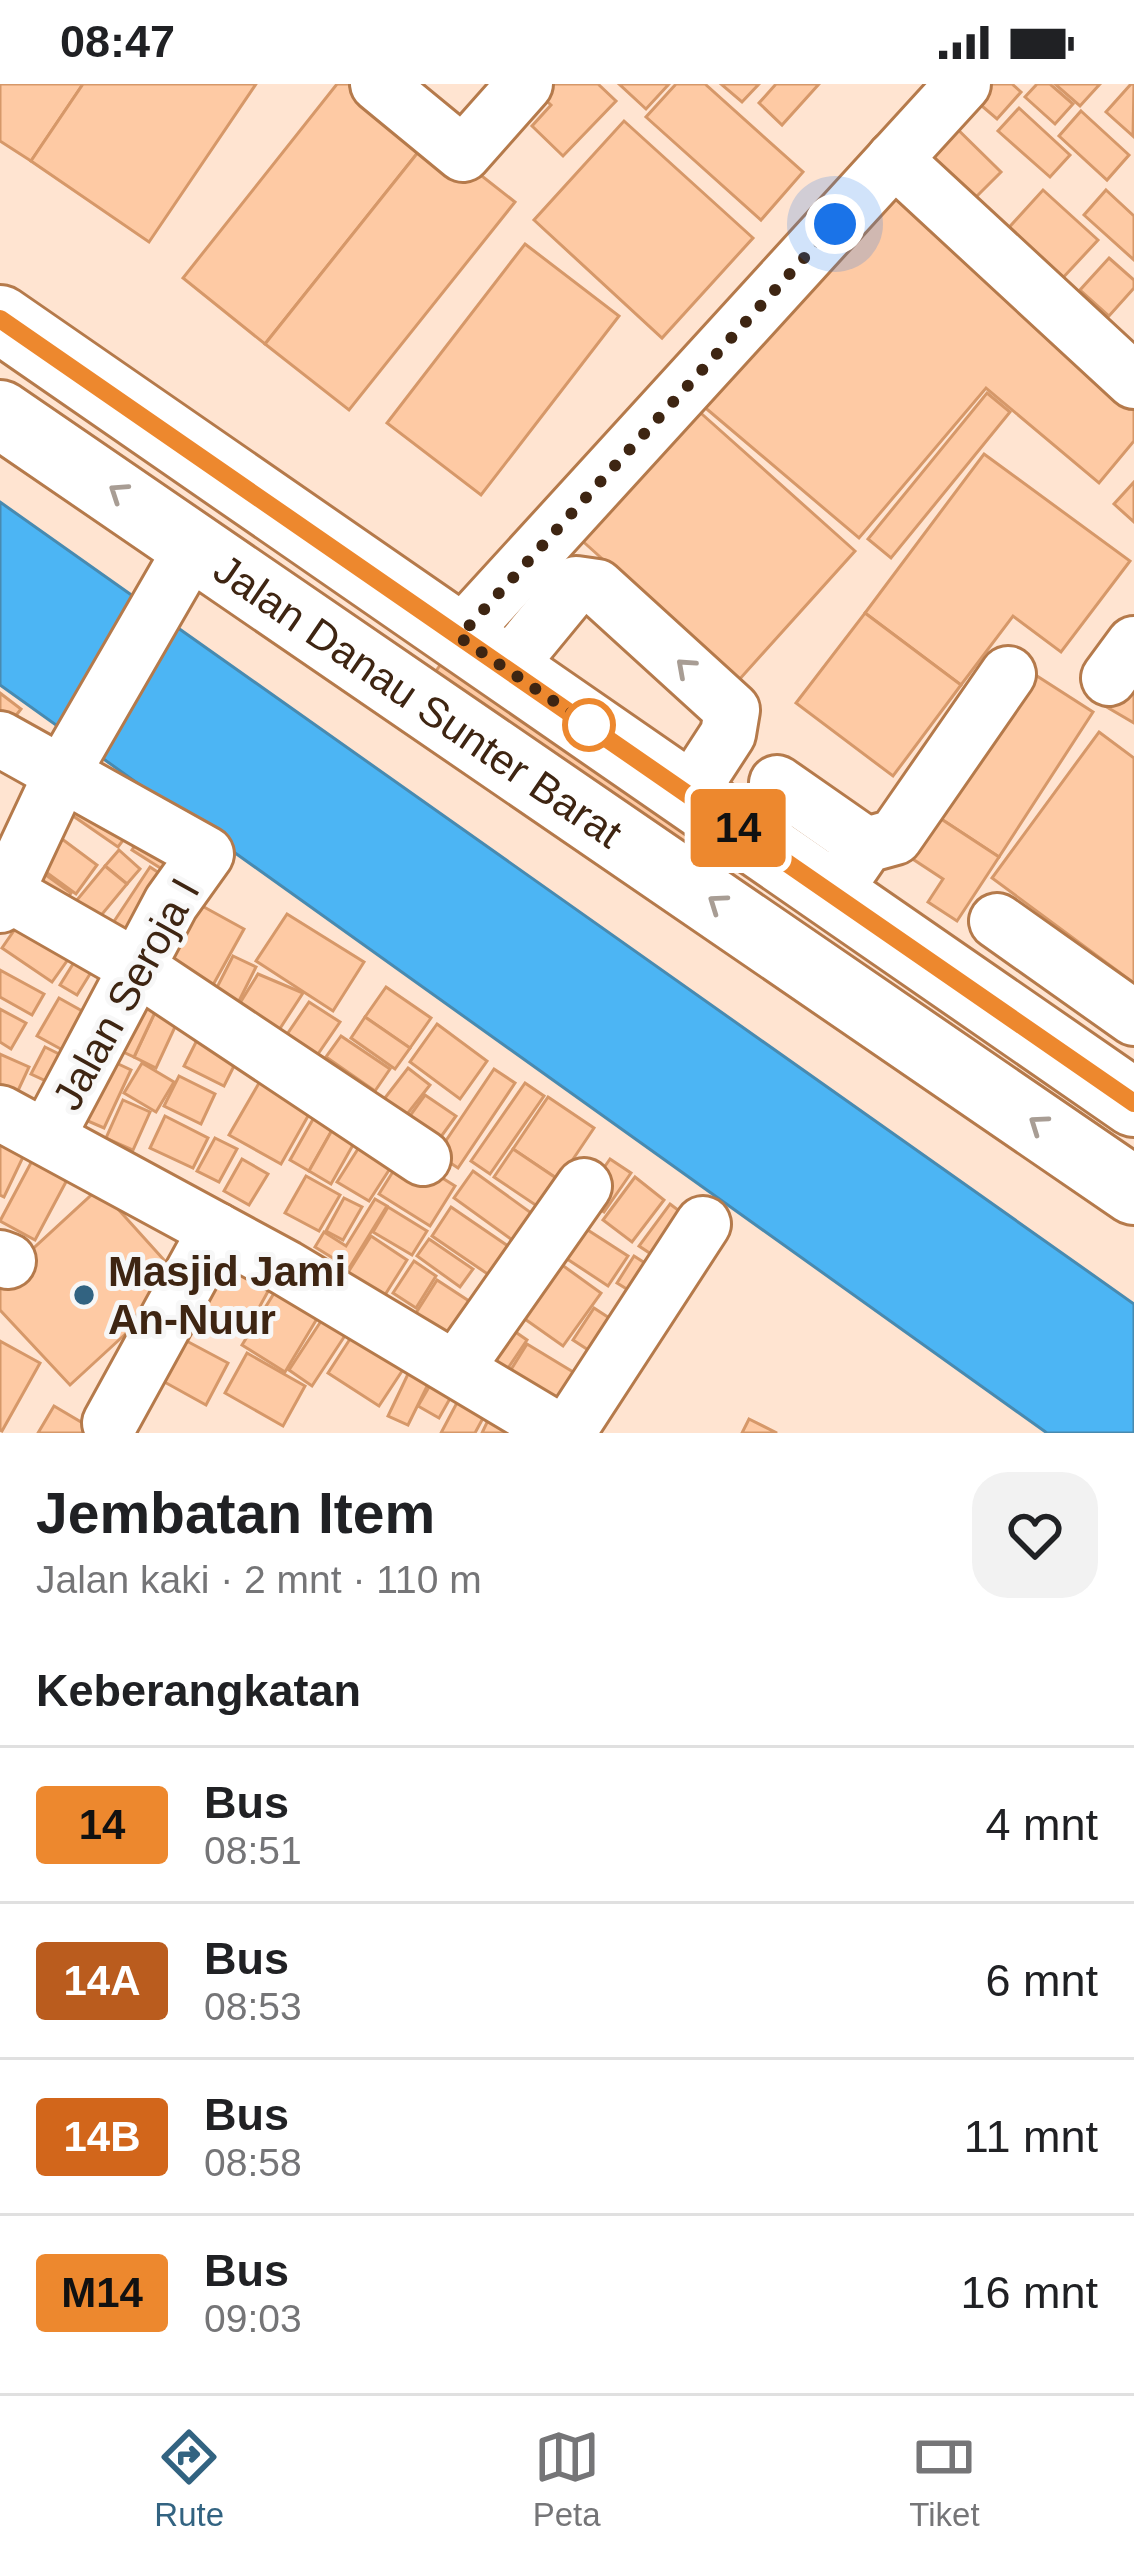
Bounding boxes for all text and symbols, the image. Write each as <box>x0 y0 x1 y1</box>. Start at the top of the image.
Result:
text: 08:47 <box>60 16 175 67</box>
your location <box>805 194 865 254</box>
one-way arrow <box>109 484 131 507</box>
street label: Jalan Danau Sunter Barat <box>206 545 631 857</box>
one-way arrow <box>677 660 699 681</box>
unlabelled marker <box>564 700 614 750</box>
line badge: 14 <box>684 789 792 867</box>
text: 14 <box>715 804 761 851</box>
street label: Jalan Seroja I <box>43 870 209 1118</box>
one-way arrow <box>708 895 730 917</box>
one-way arrow <box>1029 1116 1051 1138</box>
place label: Masjid Jami An-Nuur <box>108 1248 346 1343</box>
marker: Masjid Jami An-Nuur <box>71 1282 97 1308</box>
button: heart <box>972 1472 1098 1598</box>
text: Jembatan Item <box>36 1481 435 1545</box>
text: Jalan kaki · 2 mnt · 110 m <box>36 1558 482 1601</box>
text: Keberangkatan <box>36 1665 361 1716</box>
text: Bus <box>204 1777 289 1828</box>
text: 4 mnt <box>985 1799 1098 1850</box>
text: 14 <box>79 1801 125 1848</box>
text: 08:51 <box>204 1829 302 1872</box>
text: Bus <box>204 1933 289 1984</box>
text: 6 mnt <box>985 1955 1098 2006</box>
text: 14A <box>63 1957 141 2004</box>
text: 08:53 <box>204 1985 302 2028</box>
text: Bus <box>204 2089 289 2140</box>
text: 11 mnt <box>964 2111 1098 2162</box>
text: 14B <box>63 2113 141 2160</box>
text: 08:58 <box>204 2141 302 2184</box>
text: Bus <box>204 2245 289 2296</box>
text: 16 mnt <box>960 2267 1098 2318</box>
text: M14 <box>61 2269 143 2316</box>
text: 09:03 <box>204 2297 302 2340</box>
tab: Rute <box>154 2424 224 2534</box>
tab: Peta <box>533 2424 601 2534</box>
tab: Tiket <box>909 2424 980 2534</box>

